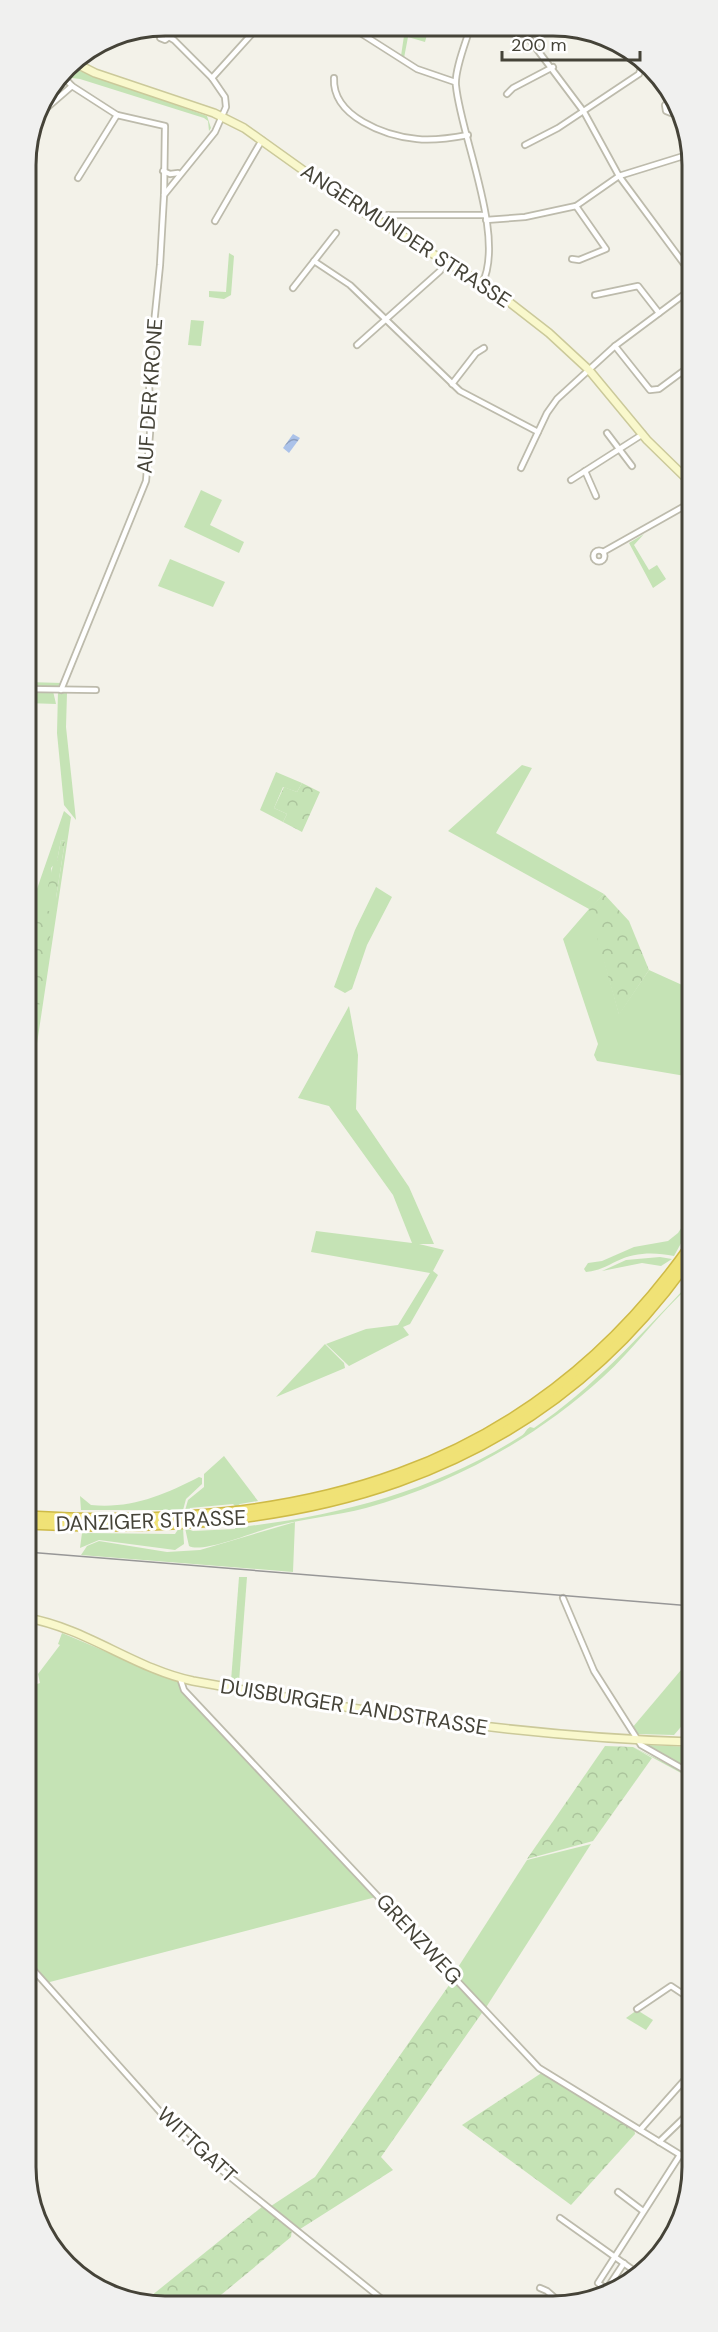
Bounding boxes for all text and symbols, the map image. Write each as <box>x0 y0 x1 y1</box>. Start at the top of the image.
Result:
scale bar <box>502 24 640 62</box>
text: 200 m <box>511 33 567 57</box>
street label: ANGERMUNDER STRASSE <box>296 157 516 315</box>
street label: AUF DER KRONE <box>131 317 169 475</box>
street label: DANZIGER STRASSE <box>55 1504 247 1538</box>
street label: DUISBURGER LANDSTRASSE <box>218 1672 490 1742</box>
street label: GRENZWEG <box>370 1888 468 1990</box>
street label: WITTGATT <box>151 2101 243 2189</box>

